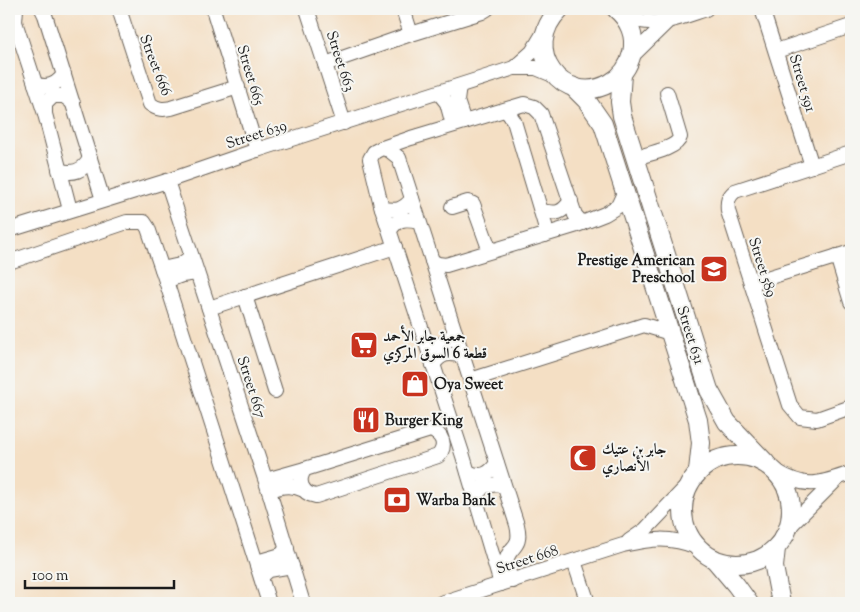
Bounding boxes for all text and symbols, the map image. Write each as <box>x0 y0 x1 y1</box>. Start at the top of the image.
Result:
street label: Street 663 <box>320 28 359 95</box>
street label: Street 666 <box>133 32 176 99</box>
street label: Street 665 <box>230 43 269 108</box>
street label: Street 591 <box>783 52 820 115</box>
street label: Street 639 <box>223 116 289 155</box>
street label: Street 589 <box>742 235 781 300</box>
place label: Prestige American Preschool <box>578 251 696 289</box>
school or university icon: Prestige American Preschool <box>699 254 729 284</box>
street label: Street 631 <box>670 303 709 367</box>
place label: جمعية جابر الأحمد قطعة 6 السوق المركزي <box>383 325 487 365</box>
supermarket icon: جمعية جابر الأحمد قطعة 6 السوق المركزي <box>349 330 379 360</box>
street label: Street 667 <box>231 354 271 422</box>
shop icon: Oya Sweet <box>400 369 430 399</box>
place label: Oya Sweet <box>434 375 504 396</box>
restaurant icon: Burger King <box>351 405 381 435</box>
place label: Burger King <box>385 411 464 432</box>
place label: جابر بن عتيك الأنصاري <box>602 440 666 478</box>
mosque icon: جابر بن عتيك الأنصاري <box>568 443 598 473</box>
bank icon: Warba Bank <box>382 485 412 515</box>
place label: Warba Bank <box>416 491 497 512</box>
street label: Street 668 <box>494 540 561 580</box>
scale bar <box>25 557 174 589</box>
text: 100 m <box>32 566 69 587</box>

